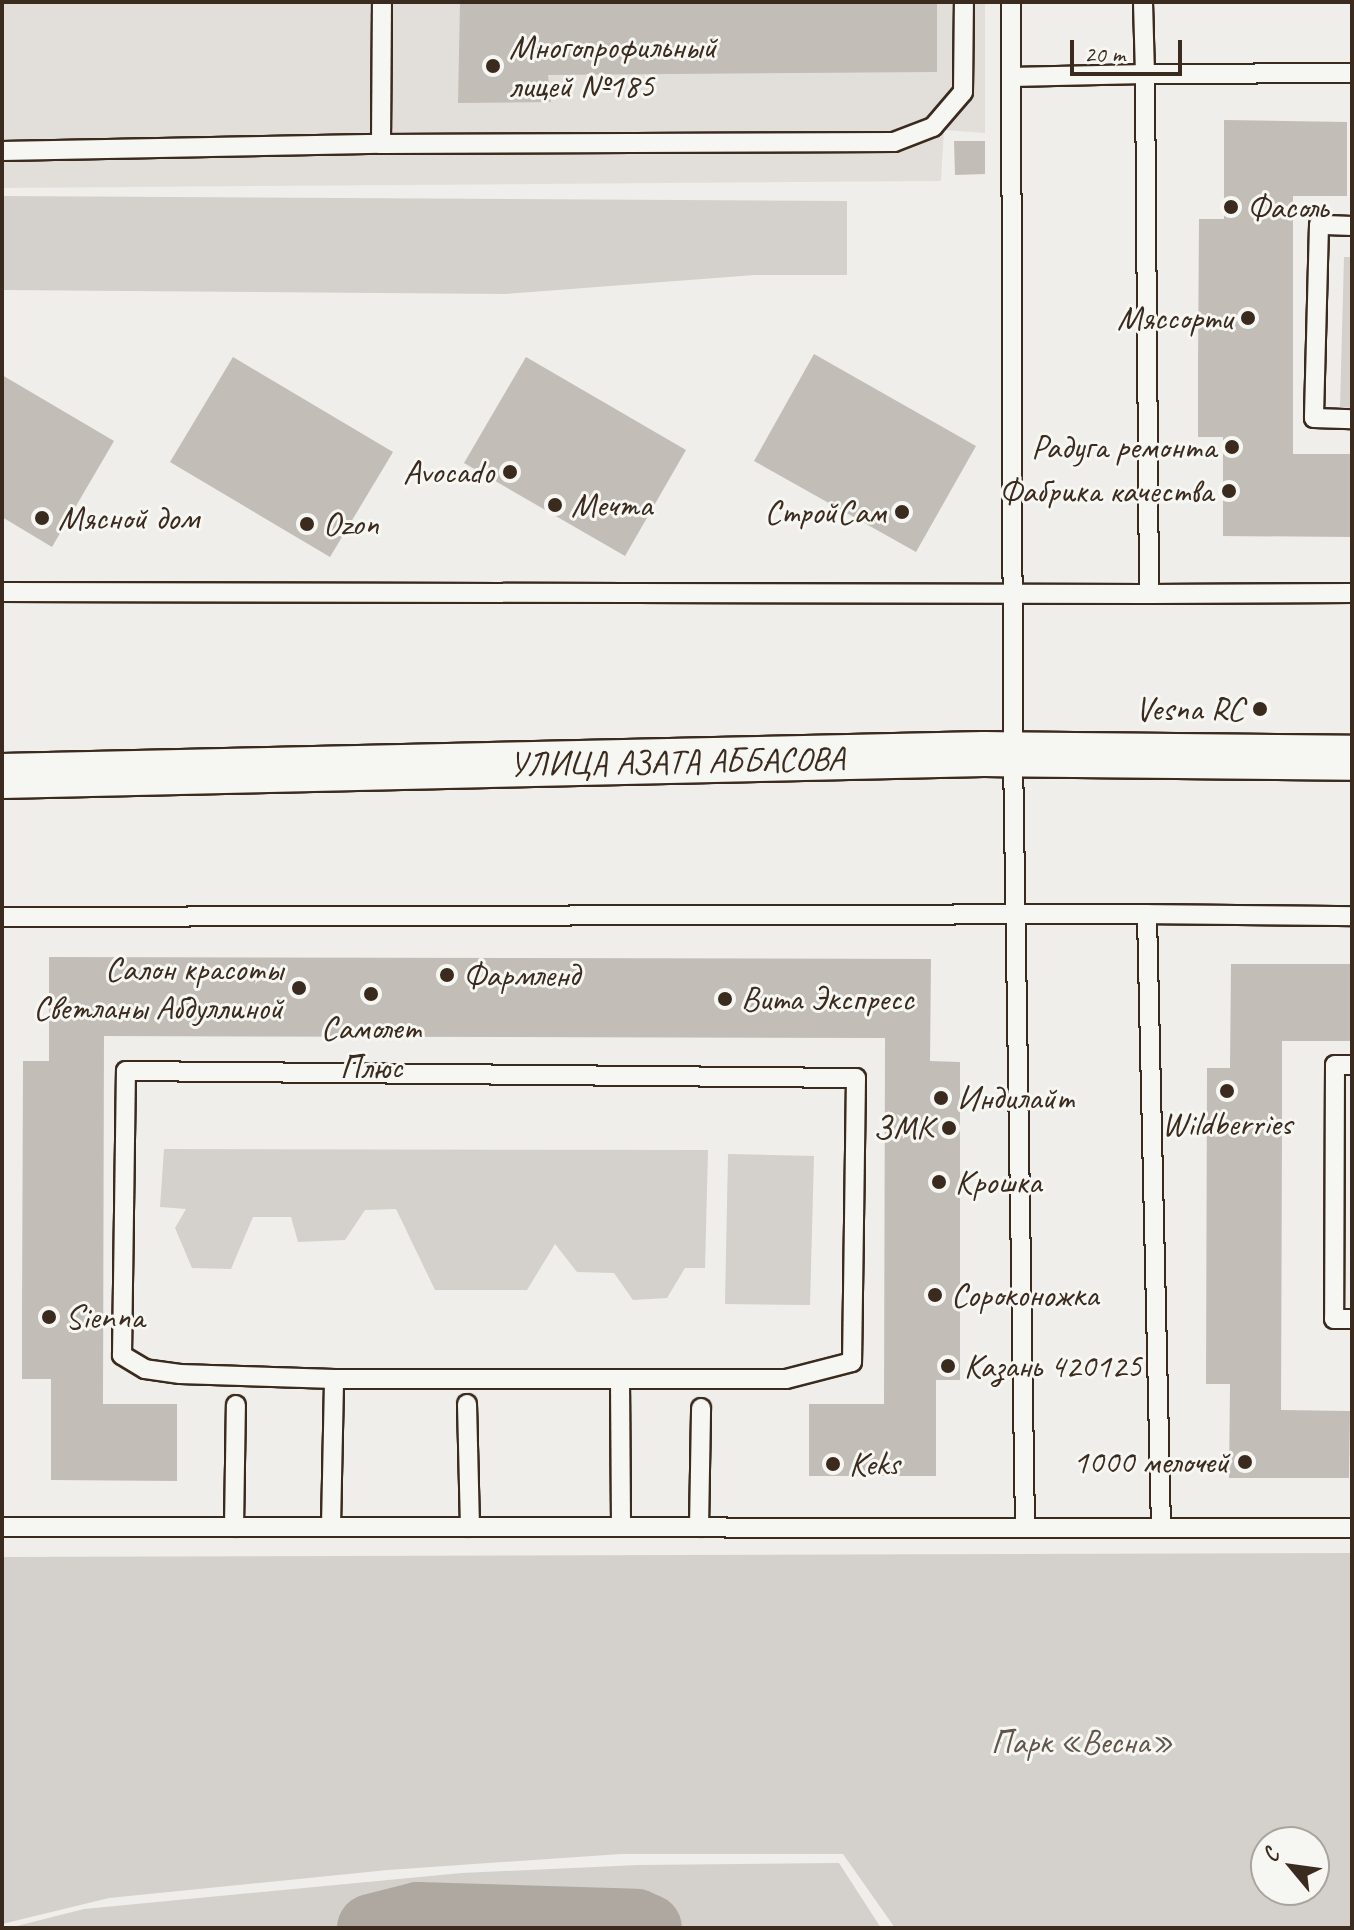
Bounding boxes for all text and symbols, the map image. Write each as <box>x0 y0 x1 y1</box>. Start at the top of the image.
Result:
scale bar <box>1074 24 1186 74</box>
place label: Многопрофильный лицей №185 <box>509 26 717 106</box>
text: 20 m <box>1084 39 1125 69</box>
marker: Многопрофильный лицей №185 <box>484 57 502 75</box>
place label: Фасоль <box>1247 187 1328 227</box>
marker: Фасоль <box>1222 198 1240 216</box>
place label: Мяссорти <box>1117 298 1232 338</box>
marker: Мяссорти <box>1239 309 1257 327</box>
place label: Радуга ремонта <box>1030 427 1216 467</box>
marker: Радуга ремонта <box>1223 438 1241 456</box>
place label: Avocado <box>403 452 494 492</box>
marker: Avocado <box>501 463 519 481</box>
place label: Фабрика качества <box>999 471 1213 511</box>
marker: Фабрика качества <box>1220 482 1238 500</box>
place label: Мечта <box>571 485 652 525</box>
place label: СтройСам <box>765 492 886 532</box>
marker: Мечта <box>546 496 564 514</box>
place label: Мясной дом <box>58 498 199 538</box>
marker: СтройСам <box>893 503 911 521</box>
place label: Ozon <box>323 504 379 544</box>
marker: Мясной дом <box>33 509 51 527</box>
marker: Ozon <box>298 515 316 533</box>
place label: Vesna RC <box>1134 689 1244 729</box>
marker: Vesna RC <box>1251 700 1269 718</box>
street label: УЛИЦА АЗАТА АББАСОВА <box>509 738 845 784</box>
place label: Салон красоты Светланы Абдуллиной <box>33 948 283 1028</box>
place label: Фармленд <box>463 955 580 995</box>
marker: Фармленд <box>438 966 456 984</box>
marker: Салон красоты Светланы Абдуллиной <box>290 979 308 997</box>
place label: Вита Экспресс <box>741 979 912 1019</box>
marker: Самолет Плюс <box>362 985 380 1003</box>
marker: Вита Экспресс <box>716 990 734 1008</box>
place label: Самолет Плюс <box>321 1007 421 1086</box>
place label: Индилайт <box>957 1078 1073 1118</box>
marker: Wildberries <box>1218 1082 1236 1100</box>
marker: Индилайт <box>932 1089 950 1107</box>
place label: Wildberries <box>1162 1104 1292 1144</box>
place label: ЗМК <box>873 1108 933 1148</box>
marker: ЗМК <box>940 1119 958 1137</box>
place label: Крошка <box>955 1162 1041 1202</box>
marker: Крошка <box>930 1173 948 1191</box>
place label: Сороконожка <box>951 1275 1098 1315</box>
marker: Сороконожка <box>926 1286 944 1304</box>
place label: Sienna <box>65 1297 144 1337</box>
marker: Sienna <box>40 1308 58 1326</box>
place label: Казань 420125 <box>964 1346 1141 1386</box>
marker: Казань 420125 <box>939 1357 957 1375</box>
place label: 1000 мелочей <box>1073 1442 1229 1482</box>
place label: Keks <box>849 1444 900 1484</box>
marker: 1000 мелочей <box>1236 1453 1254 1471</box>
marker: Keks <box>824 1455 842 1473</box>
park label: Парк «Весна» <box>991 1722 1173 1762</box>
north arrow <box>1250 1826 1330 1906</box>
text: С <box>1256 1844 1286 1867</box>

